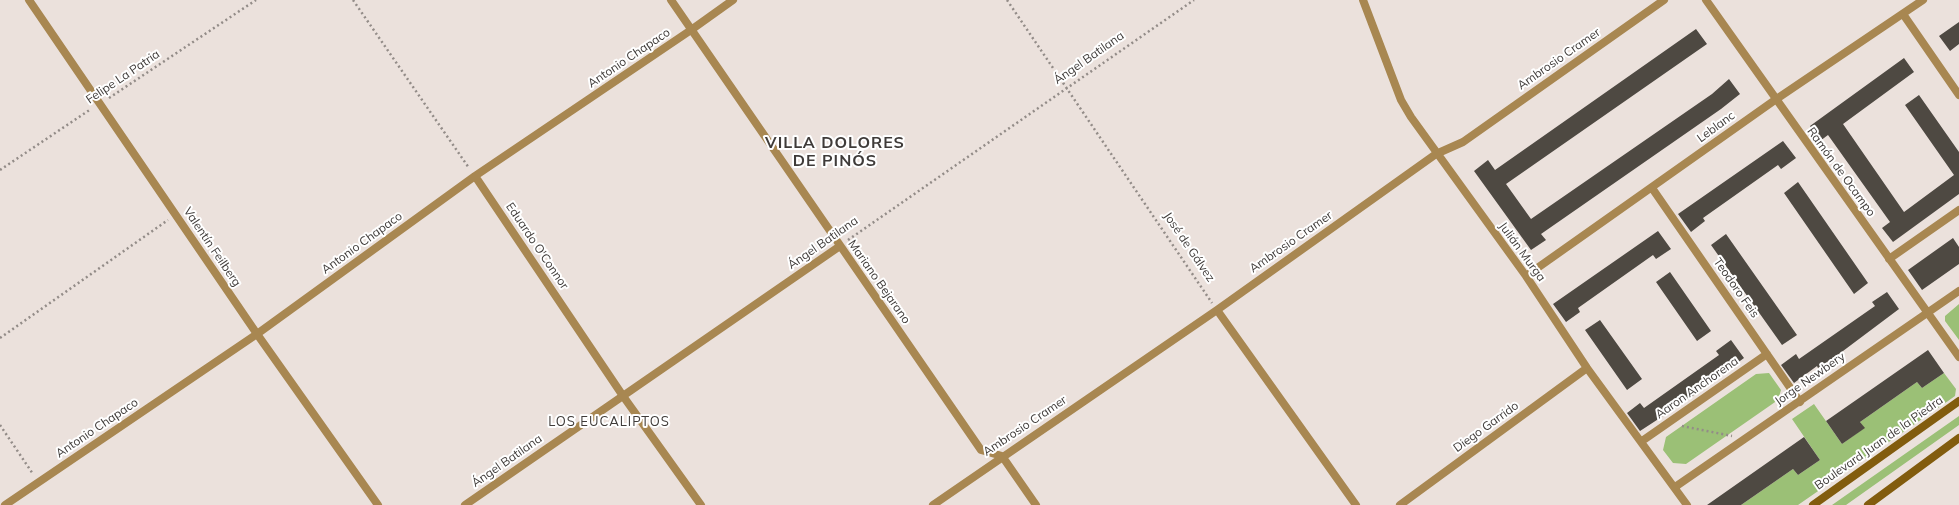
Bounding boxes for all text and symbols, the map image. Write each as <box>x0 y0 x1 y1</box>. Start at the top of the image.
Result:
street label: Antonio Chapaco <box>585 25 673 91</box>
street label: Ambrosio Cramer <box>1515 25 1603 93</box>
street label: Ángel Batilana <box>1051 28 1127 88</box>
street label: Felipe La Patria <box>83 47 163 107</box>
street label: Leblanc <box>1694 108 1738 146</box>
street label: Ramón de Ocampo <box>1804 125 1878 219</box>
district label: VILLA DOLORES DE PINÓS <box>765 133 905 171</box>
street label: Eduardo O'Connor <box>503 200 571 292</box>
street label: Valentín Feilberg <box>180 205 244 289</box>
street label: Ambrosio Cramer <box>1247 208 1335 276</box>
street label: Antonio Chapaco <box>319 209 405 277</box>
street label: José de Gálvez <box>1160 209 1218 285</box>
street label: Ángel Batilana <box>785 213 861 273</box>
street label: Julián Murga <box>1496 219 1548 285</box>
street label: Mariano Bejarano <box>845 237 913 327</box>
street label: Teodoro Feis <box>1710 255 1762 321</box>
street label: Jorge Newbery <box>1772 349 1848 409</box>
street label: Aaron Anchorena <box>1653 354 1741 422</box>
street label: Ambrosio Cramer <box>981 393 1069 459</box>
street label: Boulevard Juan de la Piedra <box>1812 393 1946 493</box>
street label: Antonio Chapaco <box>53 395 141 461</box>
street label: Diego Garrido <box>1451 398 1521 456</box>
district label: LOS EUCALIPTOS <box>548 414 670 430</box>
street label: Ángel Batilana <box>469 431 545 491</box>

